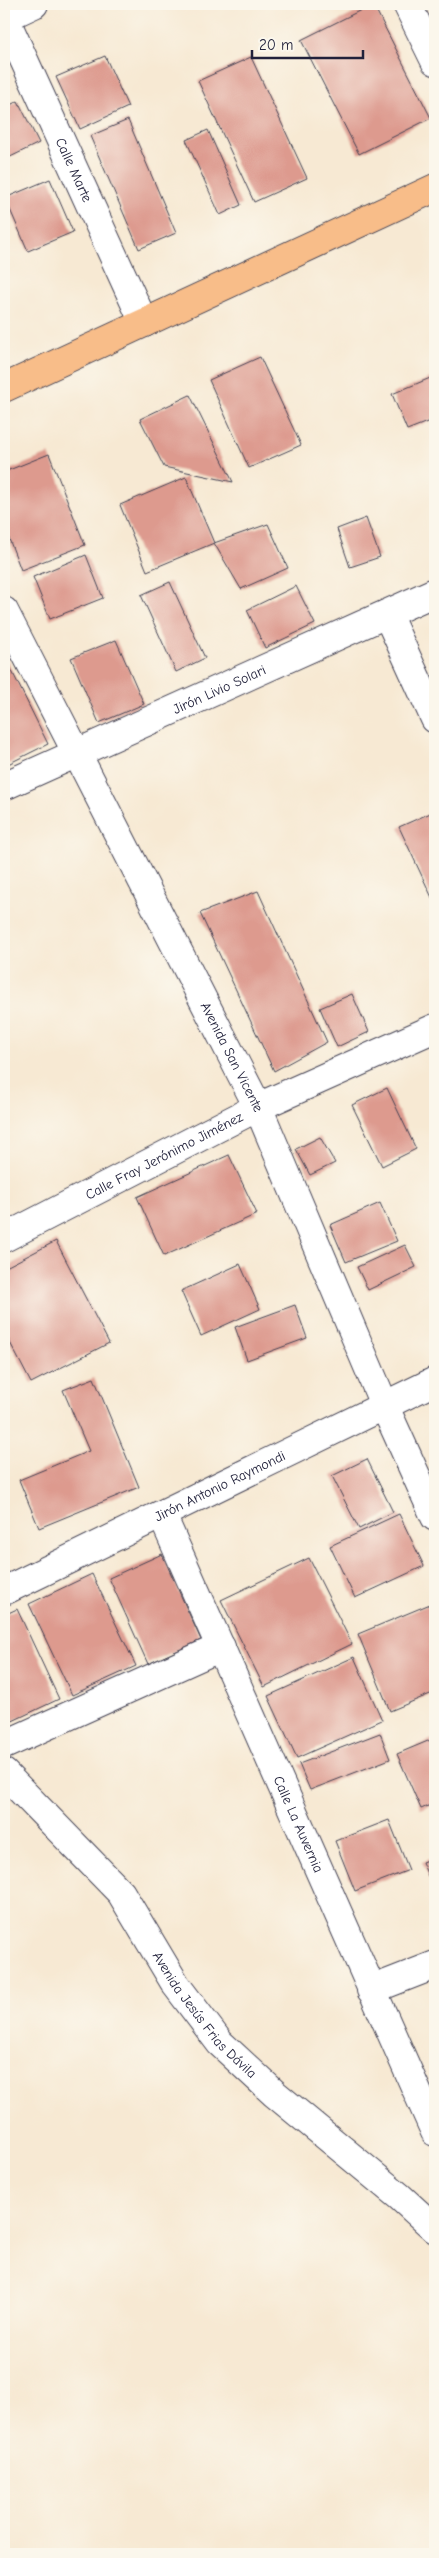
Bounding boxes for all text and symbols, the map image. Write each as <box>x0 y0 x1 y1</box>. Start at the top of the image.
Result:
scale bar <box>252 28 363 60</box>
text: 20 m <box>259 36 293 54</box>
street label: Calle Marte <box>52 135 96 205</box>
street label: Jirón Livio Solari <box>170 661 268 717</box>
street label: Avenida San Vicente <box>197 999 268 1114</box>
street label: Calle Fray Jerónimo Jiménez <box>82 1108 246 1203</box>
street label: Jirón Antonio Raymondi <box>152 1447 288 1525</box>
street label: Calle La Auvernia <box>270 1773 328 1875</box>
street label: Avenida Jesús Frias Dávila <box>149 1948 261 2081</box>

